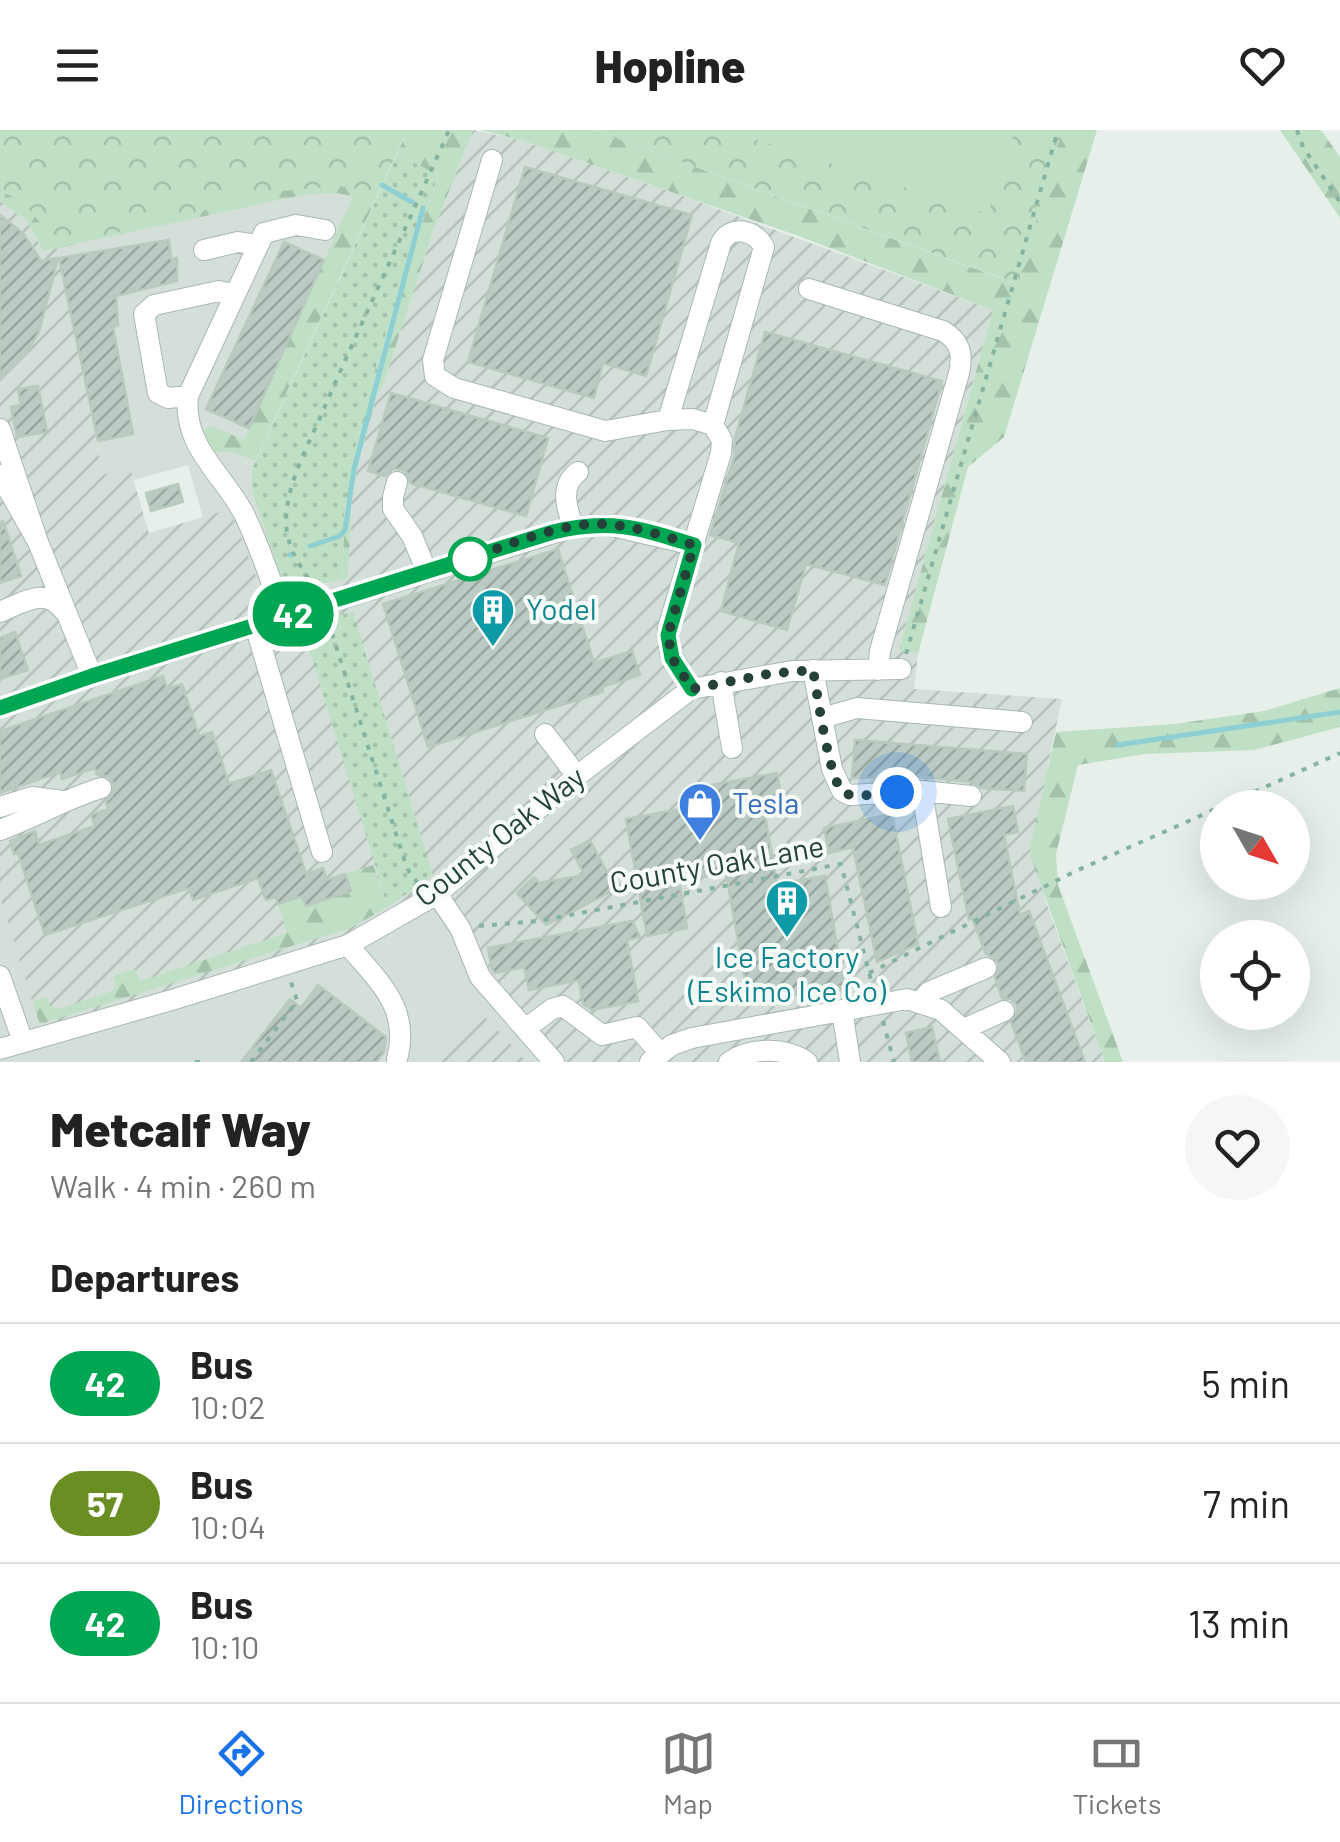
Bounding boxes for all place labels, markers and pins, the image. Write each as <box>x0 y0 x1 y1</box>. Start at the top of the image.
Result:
unlabelled marker <box>449 538 491 580</box>
building icon: Yodel <box>470 587 516 648</box>
place label: Yodel <box>526 590 597 626</box>
shop icon: Tesla <box>677 781 723 842</box>
place label: Tesla <box>732 784 799 820</box>
building icon: Ice Factory (Eskimo Ice Co) <box>764 878 810 939</box>
place label: Ice Factory (Eskimo Ice Co) <box>687 938 886 1008</box>

